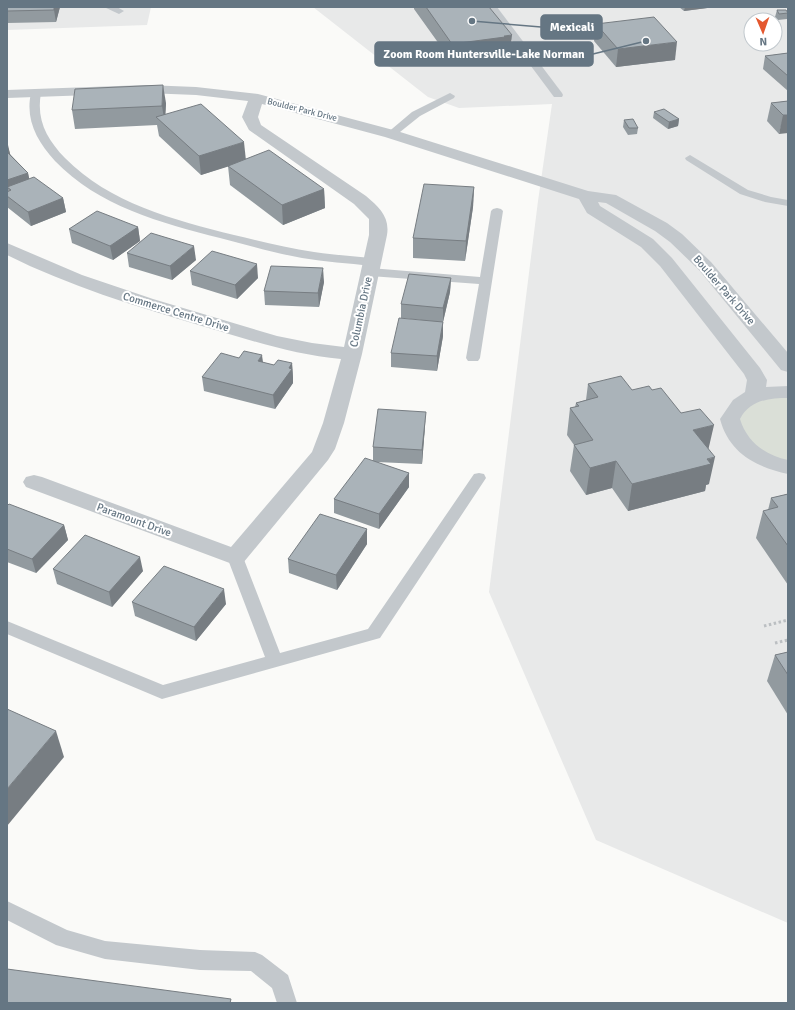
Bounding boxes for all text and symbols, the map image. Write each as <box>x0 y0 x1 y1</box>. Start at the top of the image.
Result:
north arrow <box>743 12 783 52</box>
callout: Mexicali <box>541 15 602 39</box>
text: Mexicali <box>550 20 594 35</box>
text: N <box>759 35 767 48</box>
callout: Zoom Room Huntersville-Lake Norman <box>375 42 593 66</box>
text: Zoom Room Huntersville-Lake Norman <box>383 47 585 62</box>
street label: Boulder Park Drive <box>266 96 339 124</box>
street label: Boulder Park Drive <box>690 253 758 327</box>
street label: Columbia Drive <box>347 276 375 348</box>
street label: Commerce Centre Drive <box>121 290 231 334</box>
street label: Paramount Drive <box>95 500 173 540</box>

